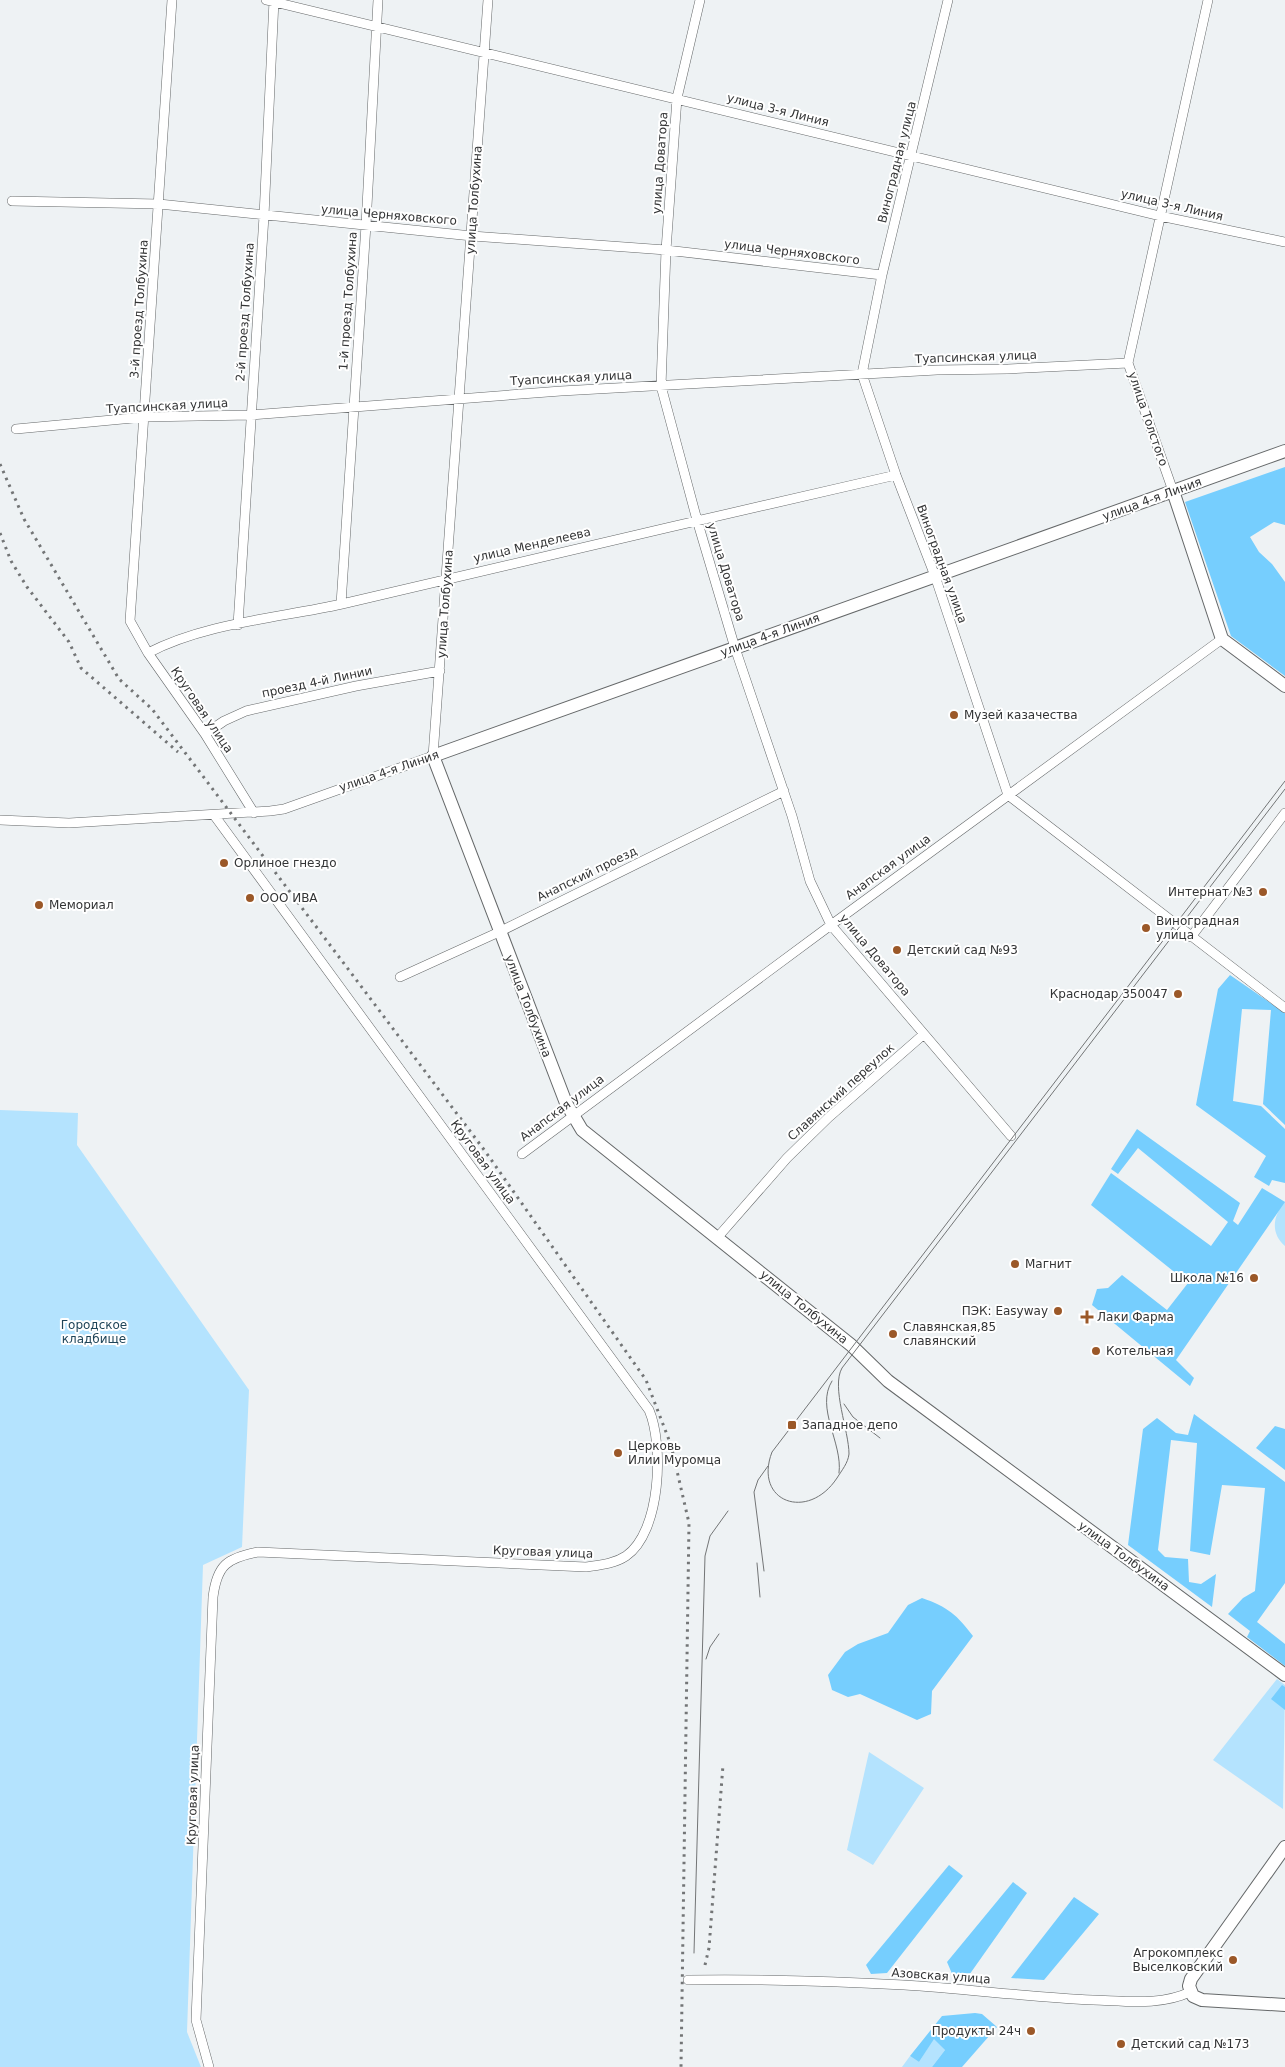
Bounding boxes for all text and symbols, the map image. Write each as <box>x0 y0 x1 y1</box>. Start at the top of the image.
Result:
street label: улица 3-я Линия <box>726 91 830 129</box>
street label: Виноградная улица <box>875 100 919 224</box>
street label: улица Доватора <box>649 111 671 215</box>
street label: улица Толбухина <box>463 145 485 255</box>
street label: улица 3-я Линия <box>1119 186 1225 224</box>
street label: улица Черняховского <box>320 202 458 228</box>
street label: 1-й проезд Толбухина <box>336 231 360 371</box>
street label: улица Черняховского <box>723 237 861 267</box>
street label: 3-й проезд Толбухина <box>127 239 151 379</box>
street label: 2-й проезд Толбухина <box>233 242 257 382</box>
street label: Туапсинская улица <box>914 348 1037 366</box>
street label: Туапсинская улица <box>509 368 632 388</box>
street label: улица Толстого <box>1125 370 1171 468</box>
street label: Туапсинская улица <box>105 396 228 416</box>
street label: улица 4-я Линия <box>1100 475 1204 523</box>
street label: Виноградная улица <box>914 503 970 625</box>
street label: улица Доватора <box>704 521 748 623</box>
street label: улица Менделеева <box>472 525 592 565</box>
street label: улица Толбухина <box>434 549 456 659</box>
street label: улица 4-я Линия <box>718 611 822 659</box>
street label: проезд 4-й Линии <box>261 663 373 701</box>
street label: Круговая улица <box>168 664 236 756</box>
place label: Музей казачества <box>964 708 1078 722</box>
marker: Музей казачества <box>948 709 960 721</box>
street label: улица 4-я Линия <box>337 747 441 795</box>
street label: Анапская улица <box>843 831 933 903</box>
street label: Анапский проезд <box>535 844 639 904</box>
place label: Орлиное гнездо <box>234 856 336 870</box>
marker: Орлиное гнездо <box>218 857 230 869</box>
place label: Интернат №3 <box>1168 885 1253 899</box>
marker: Интернат №3 <box>1257 886 1269 898</box>
place label: ООО ИВА <box>260 891 318 905</box>
marker: ООО ИВА <box>244 892 256 904</box>
place label: Мемориал <box>49 898 114 912</box>
marker: Мемориал <box>33 899 45 911</box>
street label: улица Доватора <box>837 911 913 999</box>
place label: Виноградная улица <box>1156 914 1239 942</box>
marker: Виноградная улица <box>1140 922 1152 934</box>
place label: Детский сад №93 <box>907 943 1018 957</box>
marker: Детский сад №93 <box>891 944 903 956</box>
street label: улица Толбухина <box>502 953 554 1059</box>
place label: Краснодар 350047 <box>1050 987 1168 1001</box>
marker: Краснодар 350047 <box>1172 988 1184 1000</box>
street label: Славянский переулок <box>785 1040 897 1144</box>
street label: Анапская улица <box>517 1072 607 1144</box>
street label: Круговая улица <box>448 1117 518 1207</box>
place label: Магнит <box>1025 1257 1072 1271</box>
marker: Магнит <box>1009 1258 1021 1270</box>
street label: улица Толбухина <box>757 1267 851 1347</box>
place label: Школа №16 <box>1170 1271 1244 1285</box>
marker: Школа №16 <box>1248 1272 1260 1284</box>
place label: ПЭК: Easyway <box>962 1304 1048 1318</box>
marker: ПЭК: Easyway <box>1052 1305 1064 1317</box>
place label: Лаки Фарма <box>1097 1310 1174 1324</box>
marker: Лаки Фарма <box>1081 1311 1093 1323</box>
park label: Городское кладбище <box>61 1318 127 1346</box>
place label: Славянская,85 славянский <box>903 1320 996 1348</box>
marker: Славянская,85 славянский <box>887 1328 899 1340</box>
place label: Котельная <box>1106 1344 1173 1358</box>
marker: Котельная <box>1090 1345 1102 1357</box>
place label: Западное депо <box>802 1418 898 1432</box>
marker: Западное депо <box>786 1419 798 1431</box>
place label: Церковь Илии Муромца <box>628 1439 721 1467</box>
marker: Церковь Илии Муромца <box>612 1447 624 1459</box>
street label: улица Толбухина <box>1076 1518 1172 1594</box>
street label: Круговая улица <box>493 1543 593 1561</box>
street label: Круговая улица <box>184 1745 202 1845</box>
place label: Агрокомплекс Выселковский <box>1133 1946 1223 1974</box>
marker: Агрокомплекс Выселковский <box>1227 1954 1239 1966</box>
street label: Азовская улица <box>891 1966 991 1986</box>
place label: Продукты 24ч <box>932 2024 1021 2038</box>
marker: Продукты 24ч <box>1025 2025 1037 2037</box>
place label: Детский cад №173 <box>1131 2037 1249 2051</box>
marker: Детский cад №173 <box>1115 2038 1127 2050</box>

